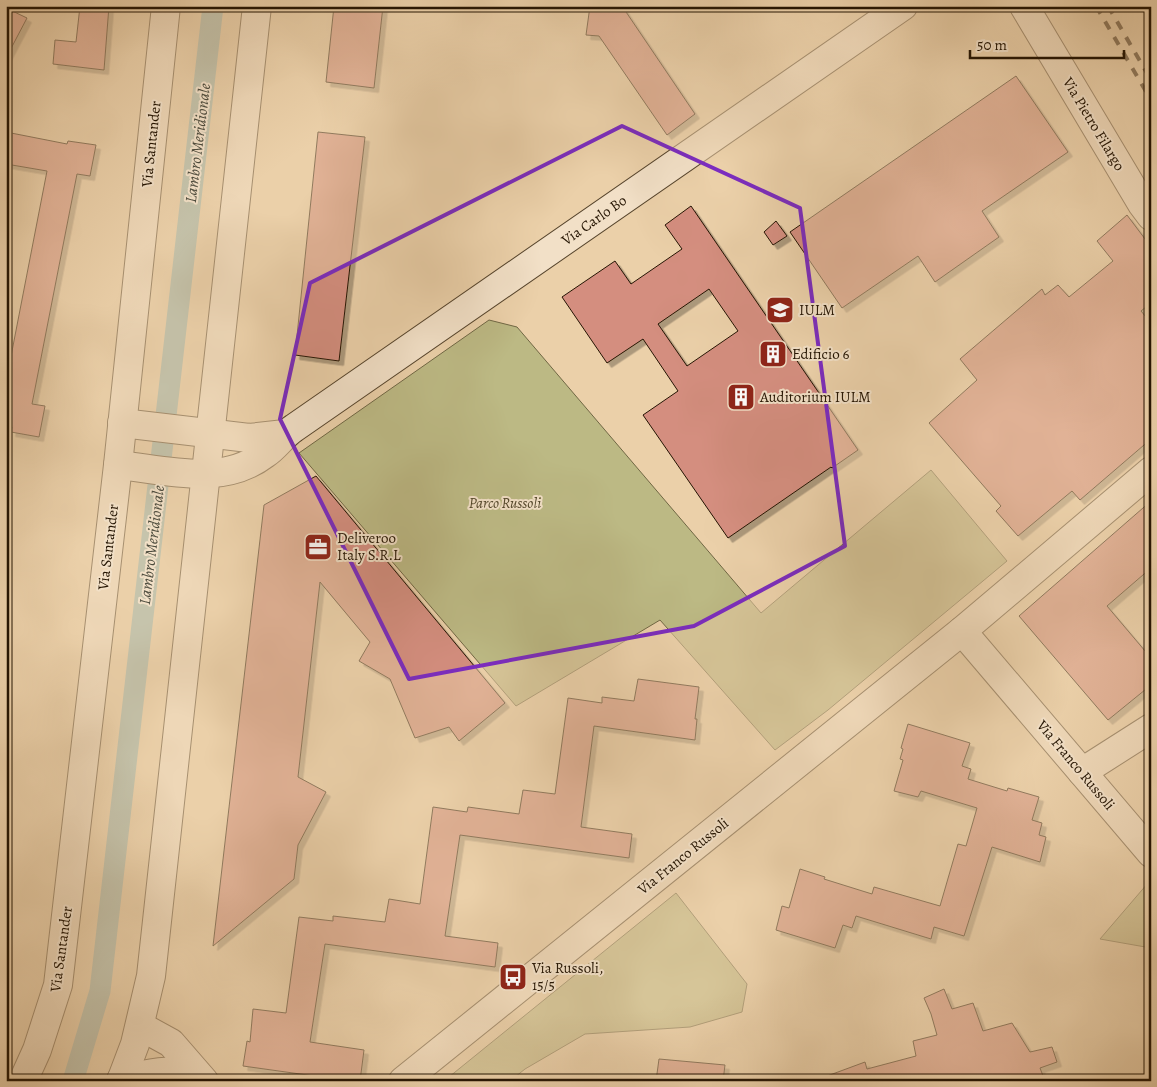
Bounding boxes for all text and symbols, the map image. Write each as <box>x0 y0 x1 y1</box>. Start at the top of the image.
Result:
scale bar <box>970 28 1123 60</box>
text: 50 m <box>977 35 1007 55</box>
street label: Via Pietro Filargo <box>1058 73 1130 174</box>
water label: Lambro Meridionale <box>180 82 216 204</box>
street label: Via Santander <box>136 100 165 189</box>
street label: Via Carlo Bo <box>557 190 631 250</box>
school or university icon: IULM <box>765 295 795 325</box>
place label: IULM <box>799 300 835 320</box>
building icon: Edificio 6 <box>758 339 788 369</box>
place label: Edificio 6 <box>792 344 850 364</box>
building icon: Auditorium IULM <box>726 382 756 412</box>
place label: Auditorium IULM <box>759 387 871 407</box>
water label: Lambro Meridionale <box>134 484 170 606</box>
park label: Parco Russoli <box>469 493 541 513</box>
street label: Via Santander <box>93 503 123 592</box>
place label: Deliveroo Italy S.R.L <box>337 528 401 565</box>
office icon: Deliveroo Italy S.R.L <box>303 532 333 562</box>
street label: Via Franco Russoli <box>1032 715 1120 814</box>
street label: Via Franco Russoli <box>633 813 733 900</box>
street label: Via Santander <box>45 905 77 994</box>
place label: Via Russoli, 15/5 <box>531 958 603 995</box>
bus stop icon: Via Russoli, 15/5 <box>498 962 528 992</box>

